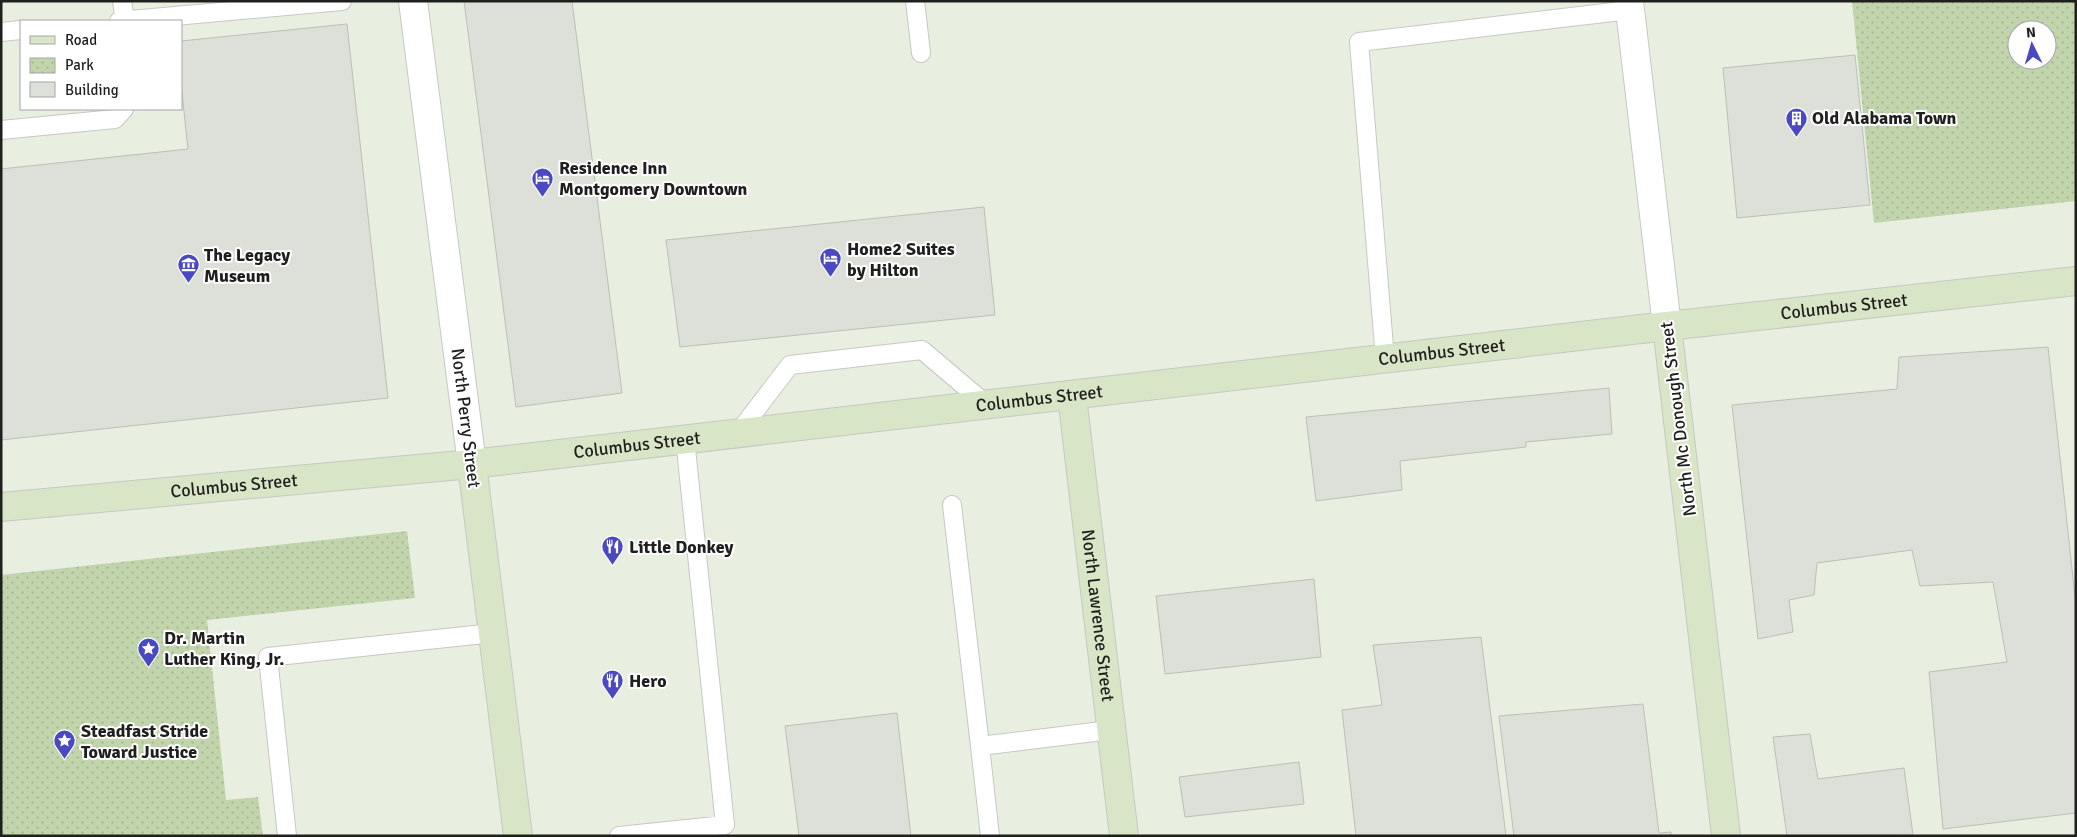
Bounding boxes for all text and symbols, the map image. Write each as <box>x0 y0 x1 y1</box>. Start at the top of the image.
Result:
legend <box>20 20 182 110</box>
north arrow <box>2007 20 2057 70</box>
text: N <box>2025 24 2037 41</box>
text: Road <box>65 31 97 49</box>
text: Park <box>65 56 94 74</box>
text: Building <box>65 81 119 99</box>
building icon: Old Alabama Town <box>1784 106 1808 137</box>
place label: Old Alabama Town <box>1812 107 1957 129</box>
place label: Residence Inn Montgomery Downtown <box>559 157 748 200</box>
hotel icon: Residence Inn Montgomery Downtown <box>531 166 555 197</box>
place label: Home2 Suites by Hilton <box>847 238 955 281</box>
place label: The Legacy Museum <box>204 244 290 287</box>
hotel icon: Home2 Suites by Hilton <box>819 247 843 278</box>
museum icon: The Legacy Museum <box>176 253 200 284</box>
street label: Columbus Street <box>1779 289 1909 324</box>
street label: North Mc Donough Street <box>1655 320 1701 518</box>
street label: Columbus Street <box>1377 334 1506 370</box>
street label: North Perry Street <box>447 347 485 489</box>
street label: Columbus Street <box>975 380 1104 417</box>
street label: Columbus Street <box>572 427 702 463</box>
street label: Columbus Street <box>169 469 299 502</box>
street label: North Lawrence Street <box>1077 528 1119 703</box>
restaurant icon: Little Donkey <box>601 535 625 566</box>
place label: Little Donkey <box>629 536 733 558</box>
place label: Dr. Martin Luther King, Jr. <box>164 627 284 670</box>
place icon: Dr. Martin Luther King, Jr. <box>136 636 160 667</box>
restaurant icon: Hero <box>601 669 625 700</box>
place label: Hero <box>629 670 667 692</box>
place label: Steadfast Stride Toward Justice <box>81 720 208 763</box>
place icon: Steadfast Stride Toward Justice <box>53 729 77 760</box>

